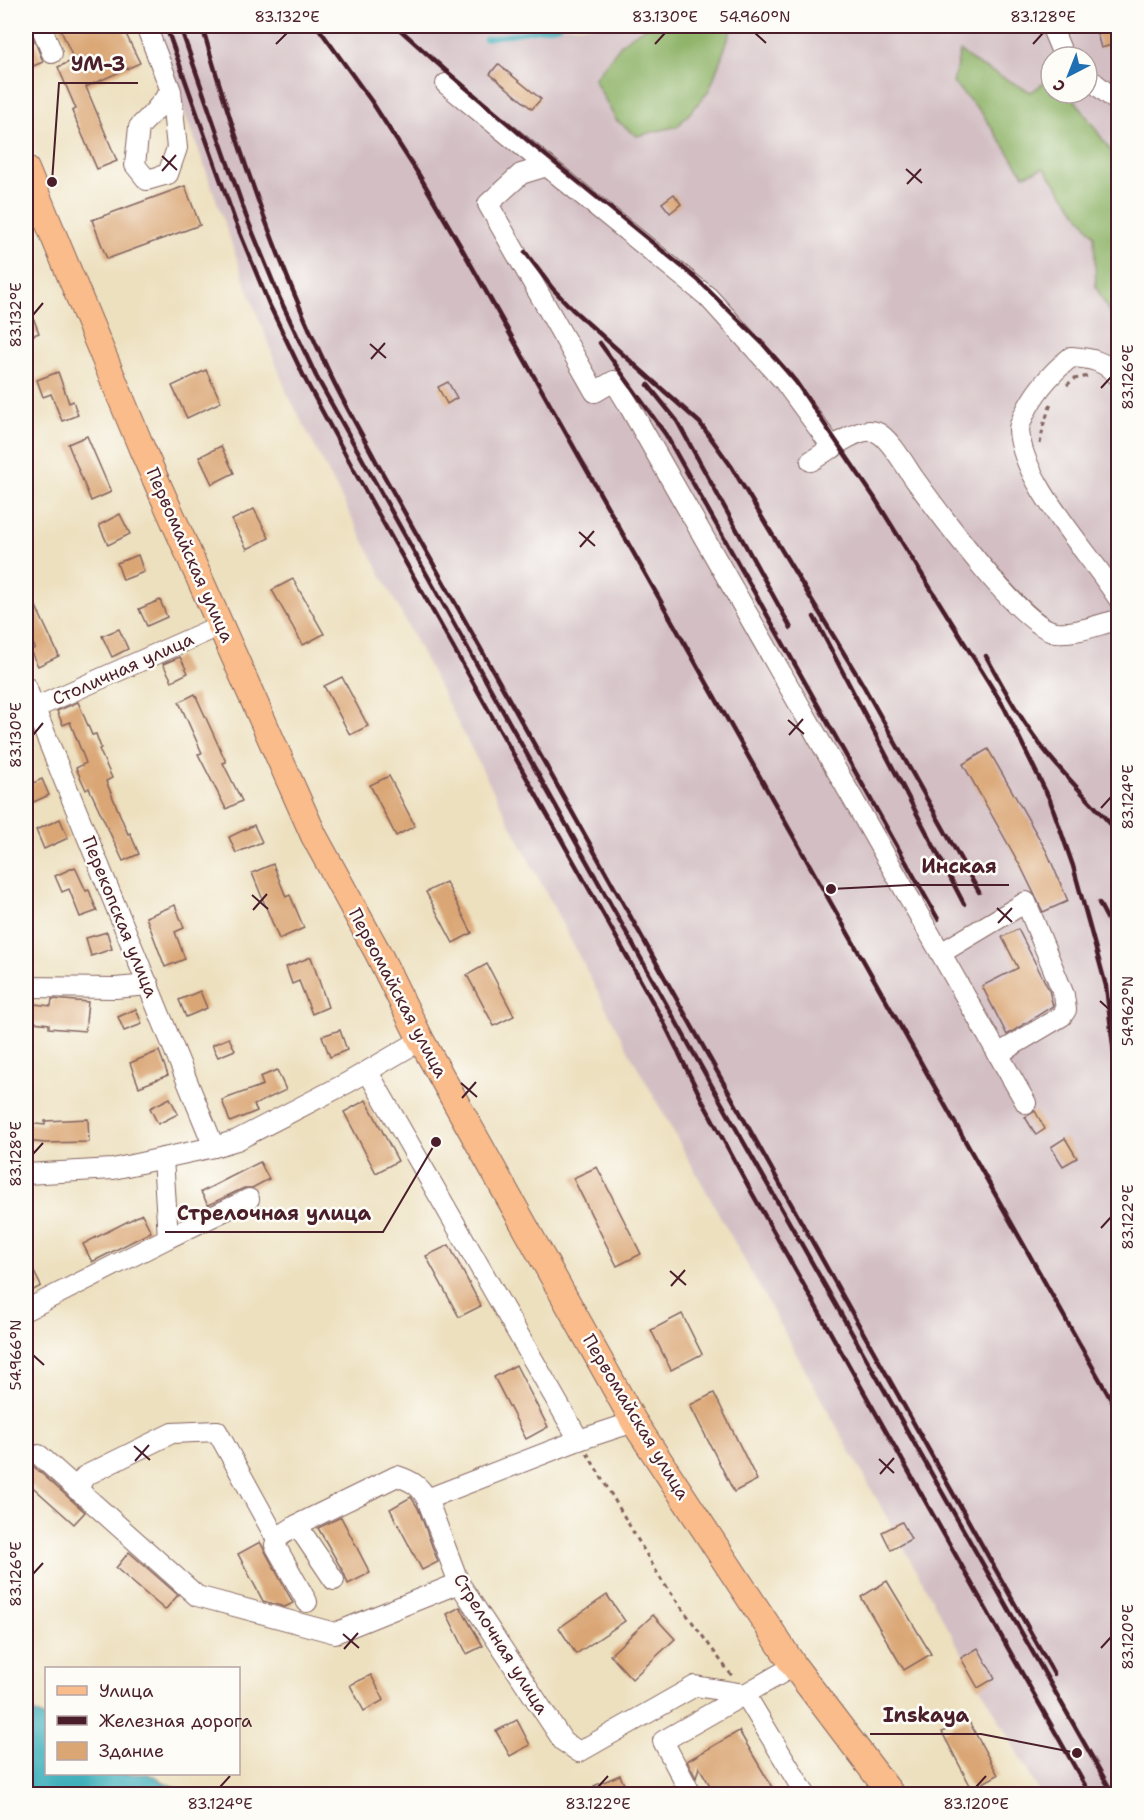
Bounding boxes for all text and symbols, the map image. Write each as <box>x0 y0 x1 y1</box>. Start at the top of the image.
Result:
text: 83.132°E <box>254 7 320 27</box>
text: 83.130°E <box>632 7 698 27</box>
text: 54.960°N <box>720 7 790 27</box>
text: 83.128°E <box>1010 7 1076 27</box>
callout: УМ-3 <box>59 45 138 83</box>
north arrow <box>1039 45 1099 105</box>
text: УМ-3 <box>71 51 125 77</box>
text: С <box>1048 75 1070 97</box>
text: 83.132°E <box>6 282 26 348</box>
text: 83.126°E <box>1118 344 1138 410</box>
street label: Первомайская улица <box>141 464 239 646</box>
street label: Столичная улица <box>49 627 197 711</box>
text: 83.130°E <box>6 702 26 768</box>
text: 83.124°E <box>1118 764 1138 830</box>
street label: Перекопская улица <box>77 833 163 1001</box>
callout: Инская <box>909 847 1009 885</box>
text: Инская <box>921 853 997 879</box>
street label: Первомайская улица <box>343 904 453 1082</box>
text: 54.962°N <box>1118 976 1138 1046</box>
text: 83.128°E <box>6 1121 26 1187</box>
text: 83.122°E <box>1118 1184 1138 1250</box>
callout: Стрелочная улица <box>165 1194 383 1232</box>
text: Стрелочная улица <box>177 1200 372 1226</box>
text: 54.966°N <box>6 1320 26 1390</box>
street label: Первомайская улица <box>577 1330 695 1504</box>
text: 83.126°E <box>6 1541 26 1607</box>
street label: Стрелочная улица <box>448 1569 554 1719</box>
text: 83.120°E <box>1118 1604 1138 1670</box>
legend <box>45 1667 240 1775</box>
text: Улица <box>99 1679 153 1703</box>
callout: Inskaya <box>870 1696 981 1734</box>
text: Inskaya <box>883 1702 970 1728</box>
text: Железная дорога <box>99 1709 252 1733</box>
text: Здание <box>99 1739 164 1763</box>
text: 83.124°E <box>187 1794 253 1814</box>
text: 83.122°E <box>565 1794 631 1814</box>
text: 83.120°E <box>943 1794 1009 1814</box>

